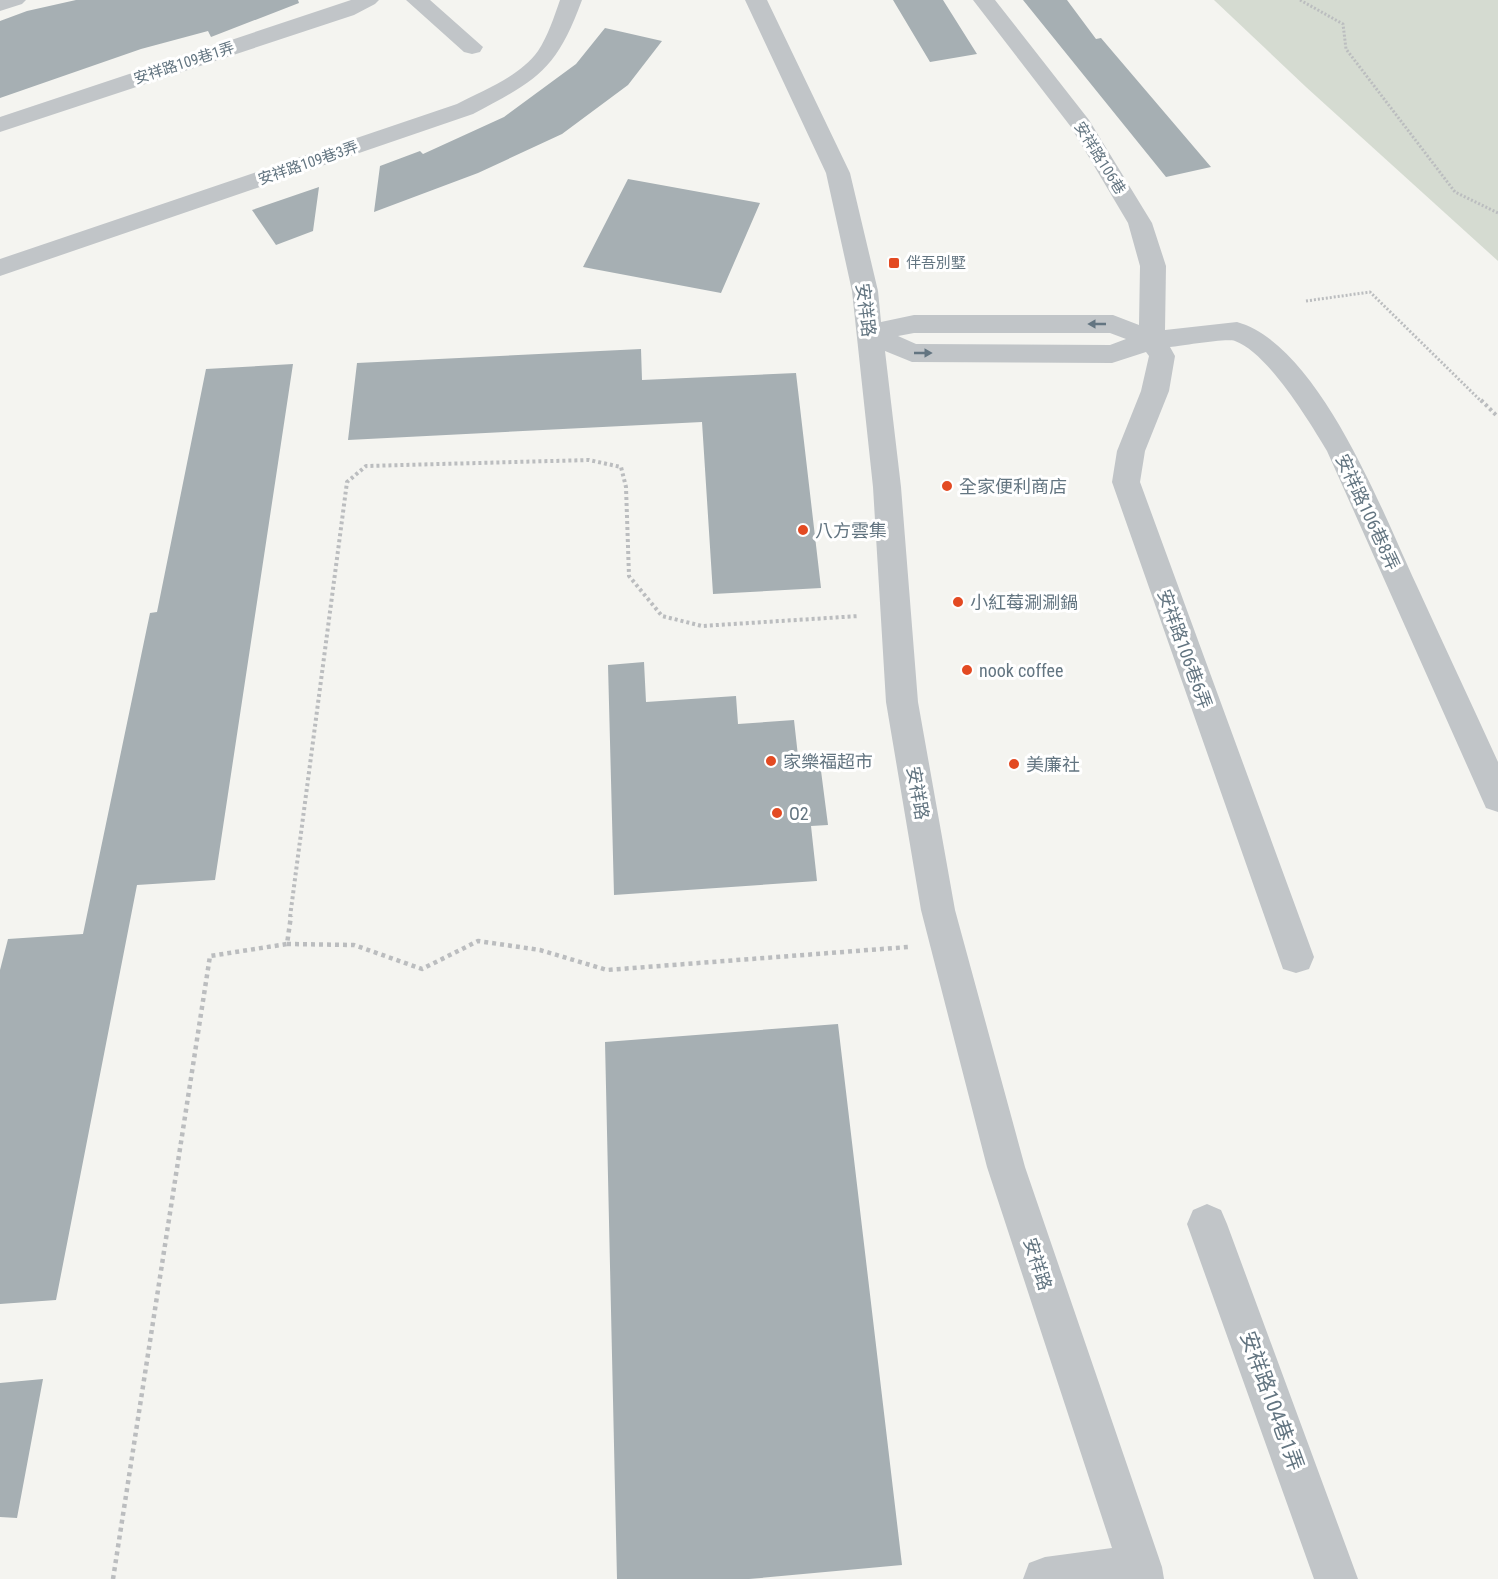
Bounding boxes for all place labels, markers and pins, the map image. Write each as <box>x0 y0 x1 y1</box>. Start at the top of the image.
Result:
place label: 伴吾別墅 <box>906 254 966 272</box>
marker: 伴吾別墅 <box>887 256 901 270</box>
place label: 全家便利商店 <box>959 476 1067 497</box>
marker: 全家便利商店 <box>940 479 954 493</box>
place label: 八方雲集 <box>815 520 887 541</box>
marker: 八方雲集 <box>796 523 810 537</box>
place label: 小紅莓涮涮鍋 <box>970 592 1078 613</box>
marker: 小紅莓涮涮鍋 <box>951 595 965 609</box>
place label: nook coffee <box>979 660 1063 681</box>
marker: nook coffee <box>960 663 974 677</box>
place label: 家樂福超市 <box>783 751 873 772</box>
marker: 家樂福超市 <box>764 754 778 768</box>
place label: 美廉社 <box>1026 754 1080 775</box>
marker: 美廉社 <box>1007 757 1021 771</box>
place label: O2 <box>789 803 809 824</box>
marker: O2 <box>770 806 784 820</box>

